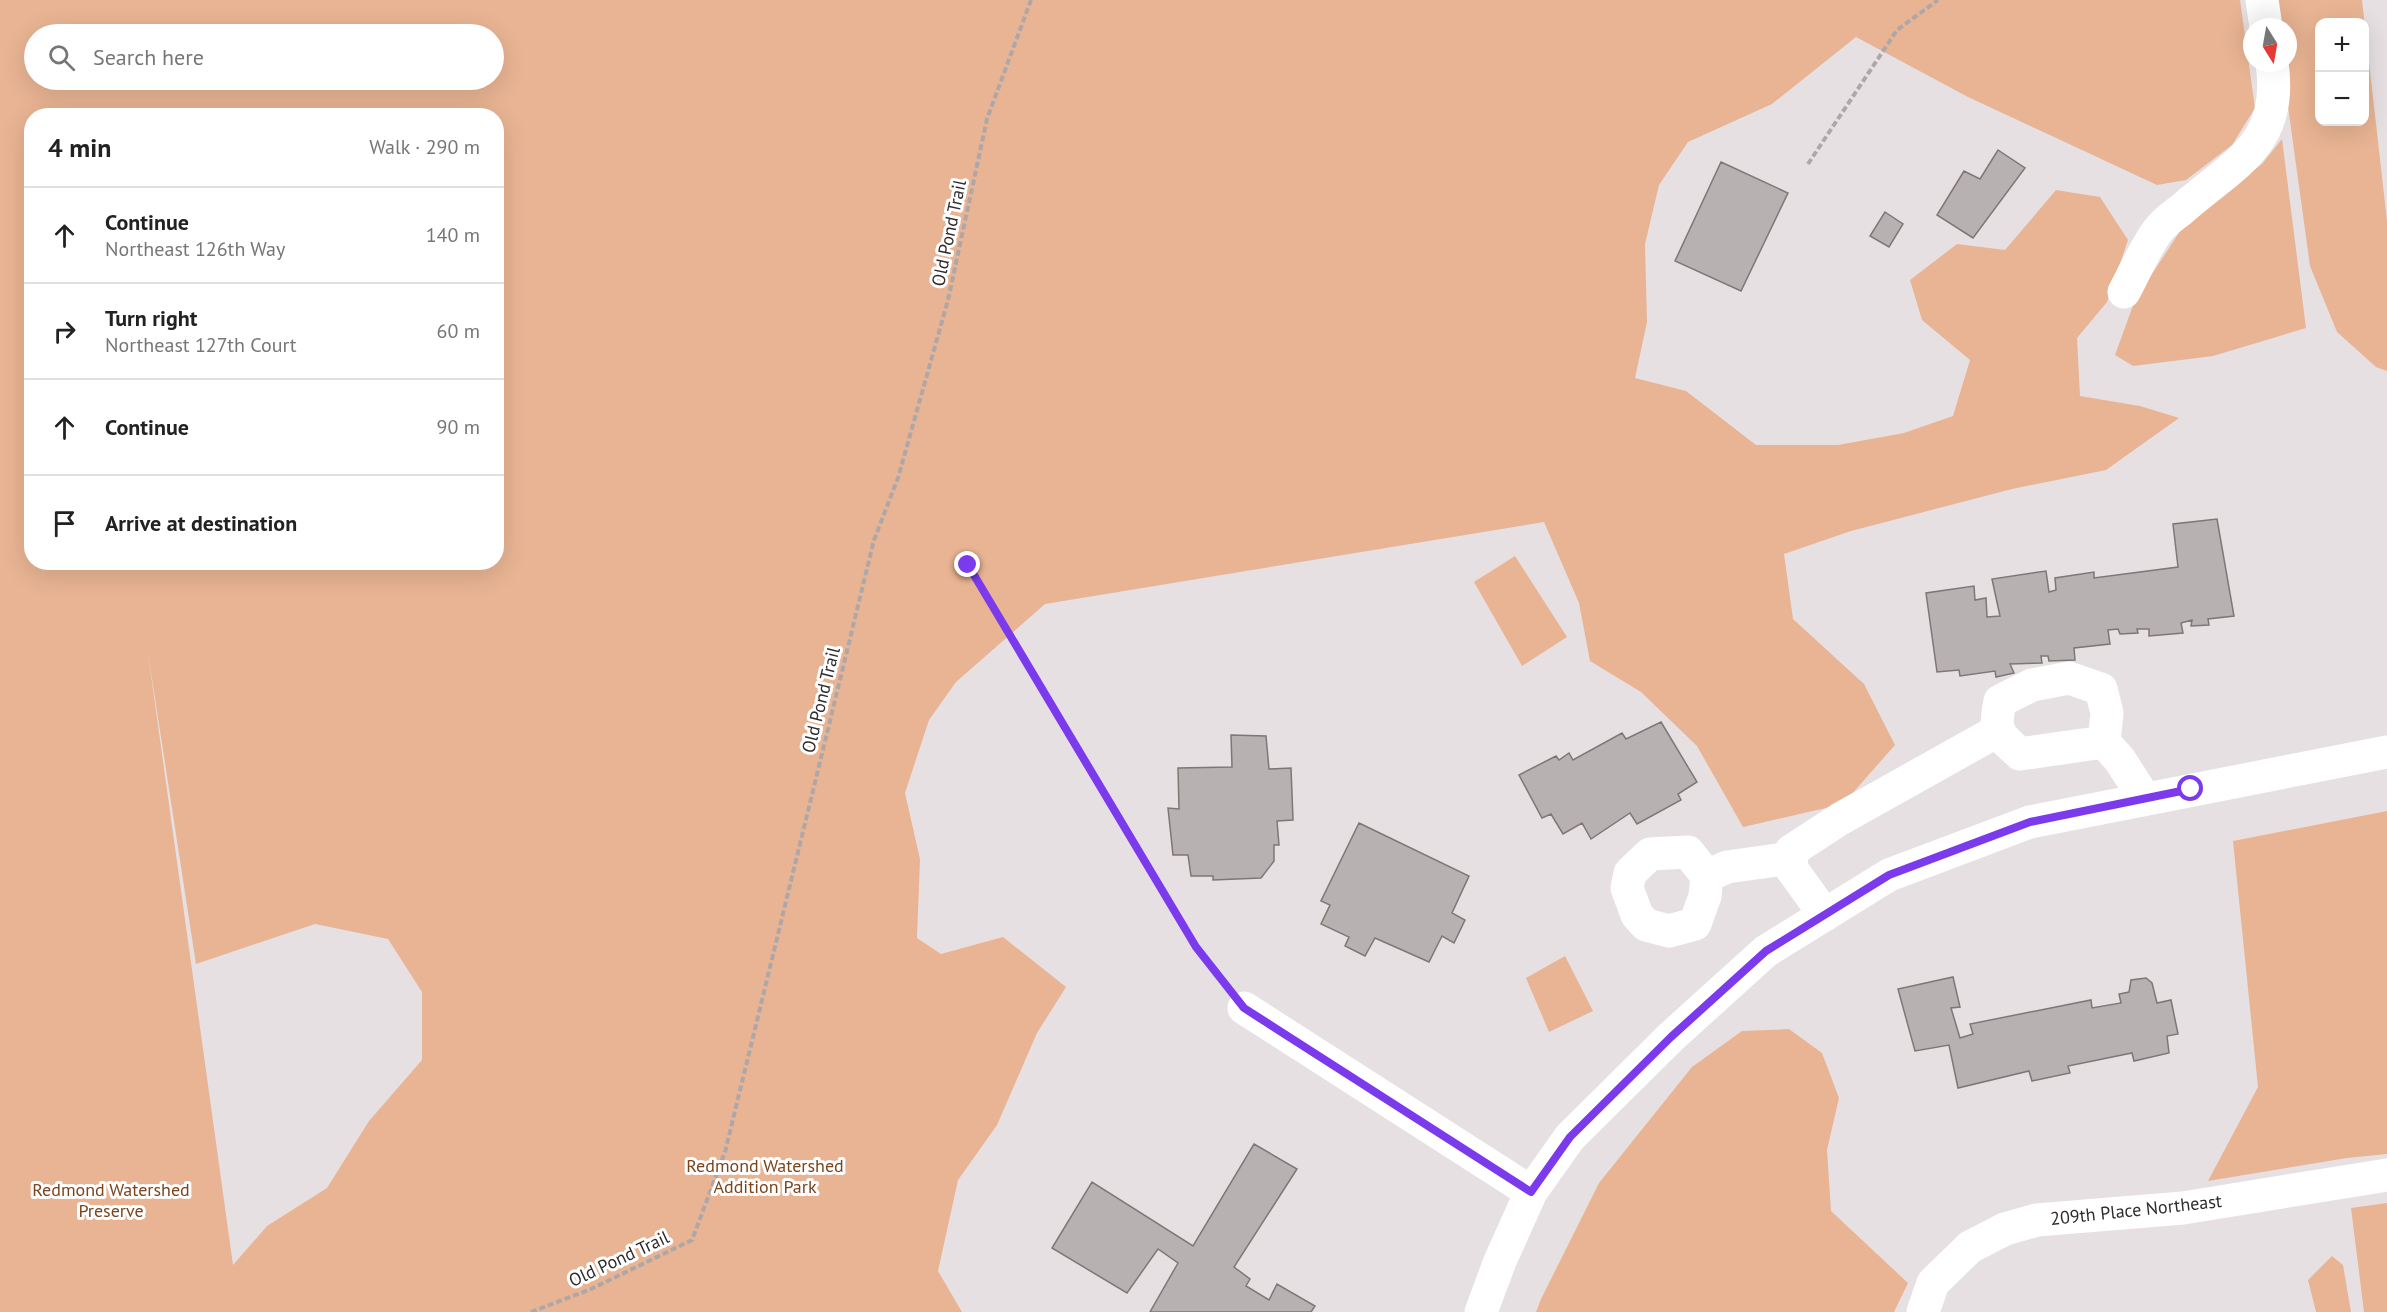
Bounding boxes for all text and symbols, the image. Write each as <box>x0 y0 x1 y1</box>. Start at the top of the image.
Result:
north arrow <box>2243 18 2297 72</box>
map controls <box>2315 18 2369 126</box>
button: + <box>2315 18 2369 72</box>
search box <box>24 24 504 90</box>
icon: search <box>45 41 78 74</box>
text: Search here <box>93 43 204 71</box>
button: − <box>2315 72 2369 126</box>
text: 4 min <box>48 131 111 164</box>
text: Walk · 290 m <box>369 134 480 160</box>
street label: Old Pond Trail <box>926 177 971 288</box>
text: Continue <box>105 208 189 236</box>
icon: ahead <box>48 219 81 252</box>
text: 140 m <box>426 222 480 248</box>
text: Northeast 126th Way <box>105 236 285 262</box>
text: Turn right <box>105 304 197 332</box>
icon: right <box>48 315 81 348</box>
text: 60 m <box>437 318 480 344</box>
text: Northeast 127th Court <box>105 332 297 358</box>
icon: ahead <box>48 411 81 444</box>
text: Continue <box>105 413 189 441</box>
text: 90 m <box>437 414 480 440</box>
icon: arrive <box>48 507 81 540</box>
text: Arrive at destination <box>105 509 297 537</box>
route end <box>954 551 980 577</box>
street label: Old Pond Trail <box>796 644 845 755</box>
route start <box>2177 775 2203 801</box>
park label: Redmond Watershed Addition Park <box>686 1154 844 1198</box>
park label: Redmond Watershed Preserve <box>32 1178 190 1222</box>
street label: 209th Place Northeast <box>2049 1189 2223 1230</box>
street label: Old Pond Trail <box>565 1225 673 1292</box>

